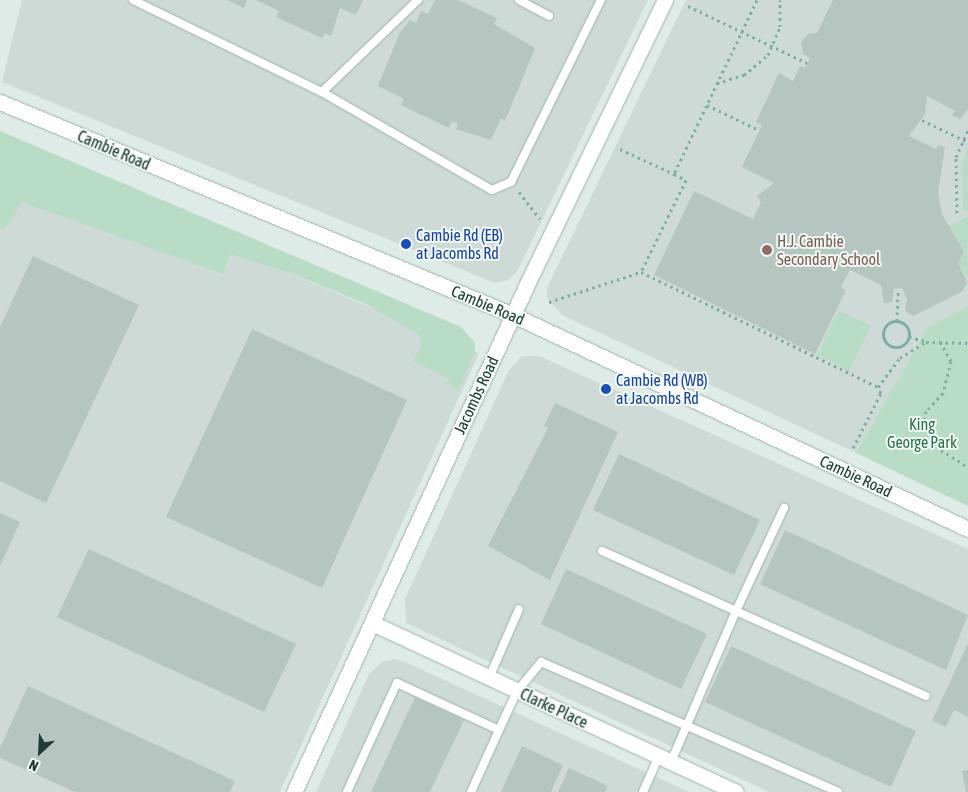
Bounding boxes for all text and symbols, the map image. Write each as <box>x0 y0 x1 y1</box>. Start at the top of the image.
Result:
street label: Cambie Road <box>75 126 153 174</box>
place label: Cambie Rd (EB) at Jacombs Rd <box>416 225 503 263</box>
place label: H.J. Cambie Secondary School <box>777 231 880 269</box>
marker: Cambie Rd (EB) at Jacombs Rd <box>400 238 412 250</box>
marker: H.J. Cambie Secondary School <box>761 244 773 256</box>
street label: Cambie Road <box>449 281 527 329</box>
street label: Jacombs Road <box>450 353 502 437</box>
place label: Cambie Rd (WB) at Jacombs Rd <box>616 370 708 408</box>
marker: Cambie Rd (WB) at Jacombs Rd <box>600 383 612 395</box>
park label: King George Park <box>887 414 957 452</box>
street label: Cambie Road <box>817 451 895 501</box>
street label: Clarke Place <box>517 684 591 732</box>
north arrow <box>15 727 65 777</box>
text: N <box>27 757 41 775</box>

